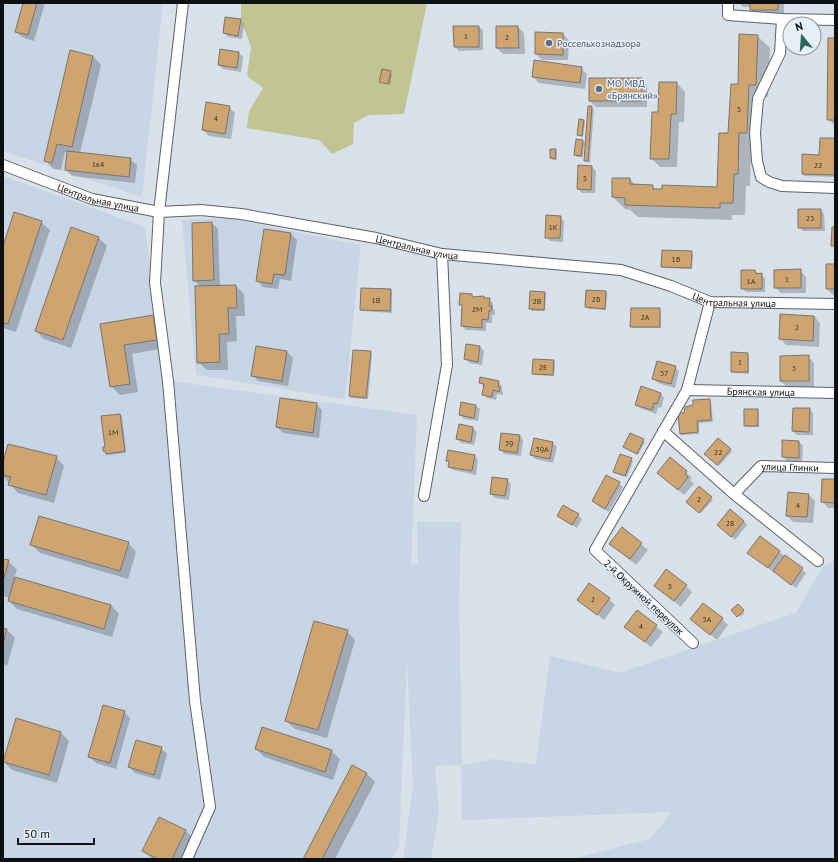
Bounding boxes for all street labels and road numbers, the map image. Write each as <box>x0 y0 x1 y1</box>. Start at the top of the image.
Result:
street label: Центральная улица <box>55 180 140 215</box>
street label: Центральная улица <box>374 232 459 262</box>
street label: Центральная улица <box>690 289 776 310</box>
street label: Брянская улица <box>727 385 795 399</box>
street label: улица Глинки <box>761 460 819 475</box>
street label: 2-й Окружной переулок <box>601 557 687 638</box>

